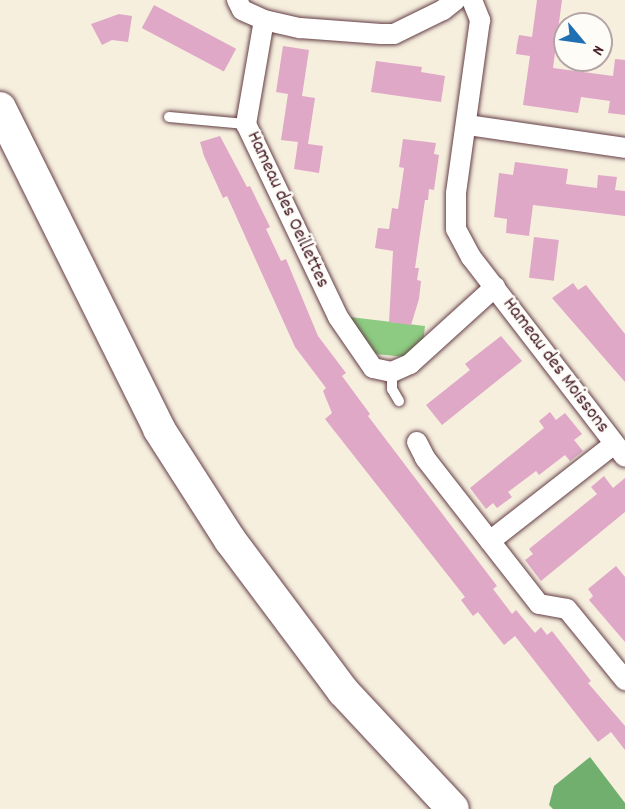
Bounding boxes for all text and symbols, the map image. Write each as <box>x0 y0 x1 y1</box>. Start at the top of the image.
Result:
north arrow <box>553 12 613 72</box>
text: N <box>585 41 609 59</box>
street label: Hameau des Oeillettes <box>240 128 334 292</box>
street label: Hameau des Moissons <box>496 293 614 439</box>

